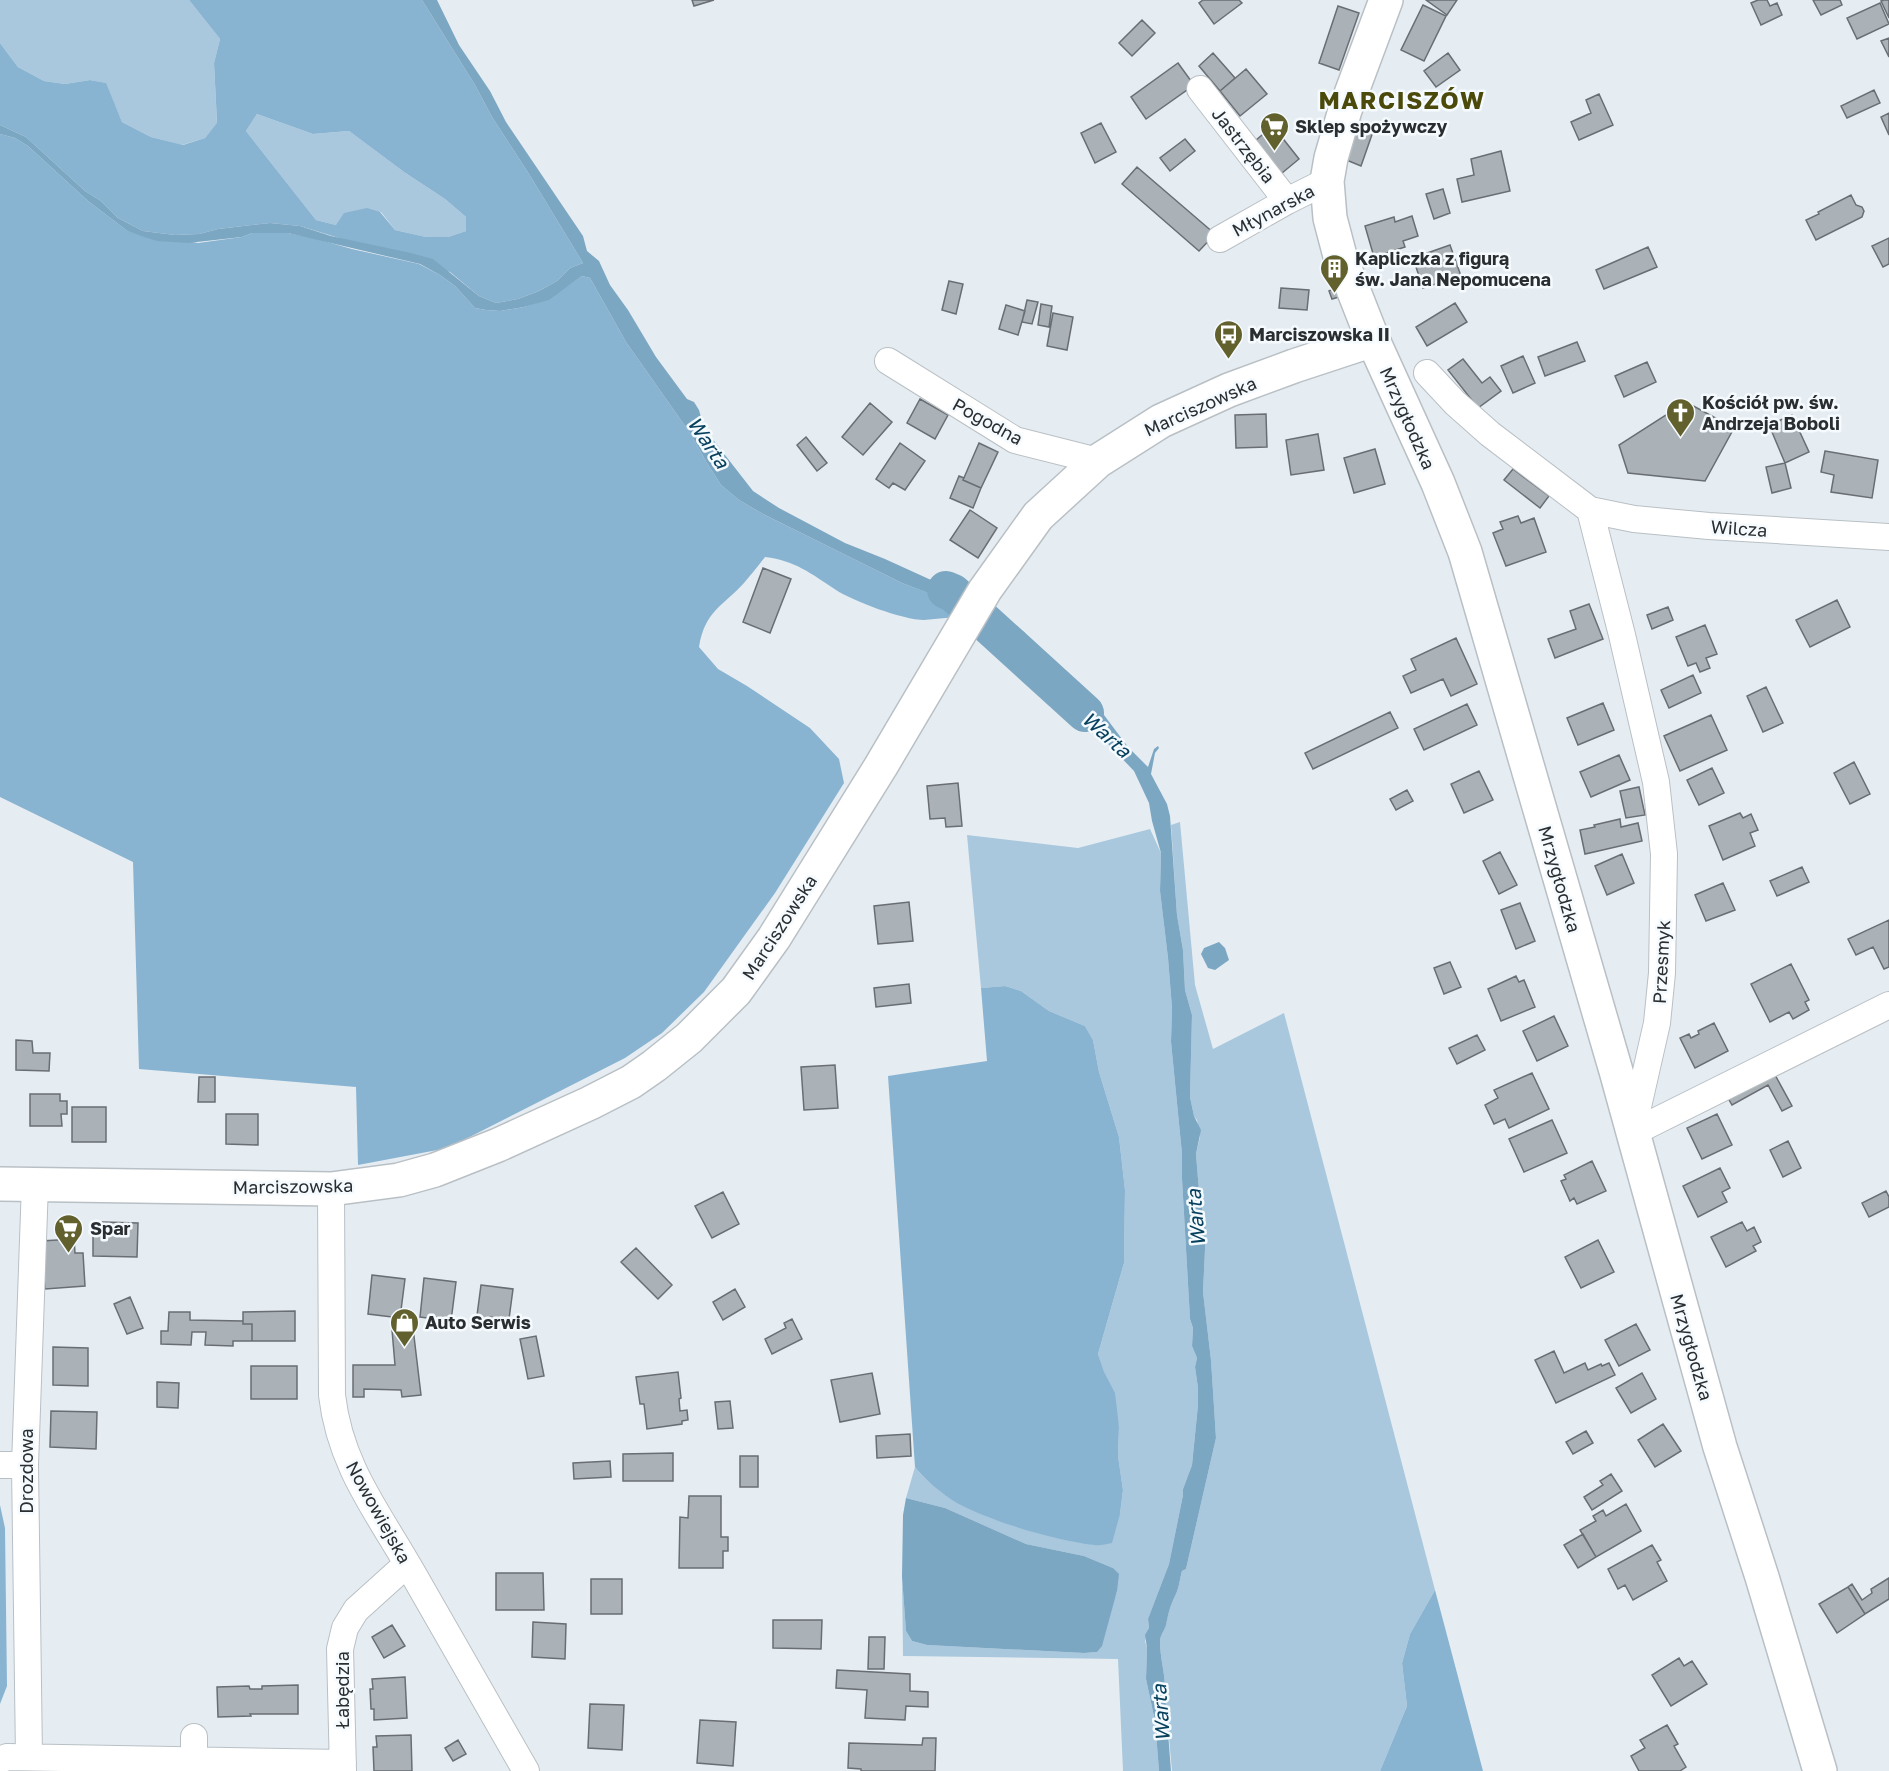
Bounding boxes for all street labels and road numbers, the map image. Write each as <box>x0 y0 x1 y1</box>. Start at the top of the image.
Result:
street label: Jastrzębia <box>1208 103 1280 187</box>
street label: Młynarska <box>1228 179 1318 241</box>
street label: Mrzygłodzka <box>1376 363 1440 473</box>
street label: Marciszowska <box>1140 371 1260 441</box>
street label: Pogodna <box>949 393 1027 449</box>
street label: Wilcza <box>1710 515 1768 541</box>
street label: Mrzygłodzka <box>1534 823 1586 935</box>
street label: Marciszowska <box>737 870 821 984</box>
street label: Przesmyk <box>1648 919 1674 1005</box>
street label: Marciszowska <box>232 1174 354 1198</box>
street label: Mrzygłodzka <box>1666 1291 1718 1403</box>
street label: Drozdowa <box>15 1428 37 1514</box>
street label: Nowowiejska <box>342 1457 416 1567</box>
street label: Łabędzia <box>331 1651 353 1729</box>

